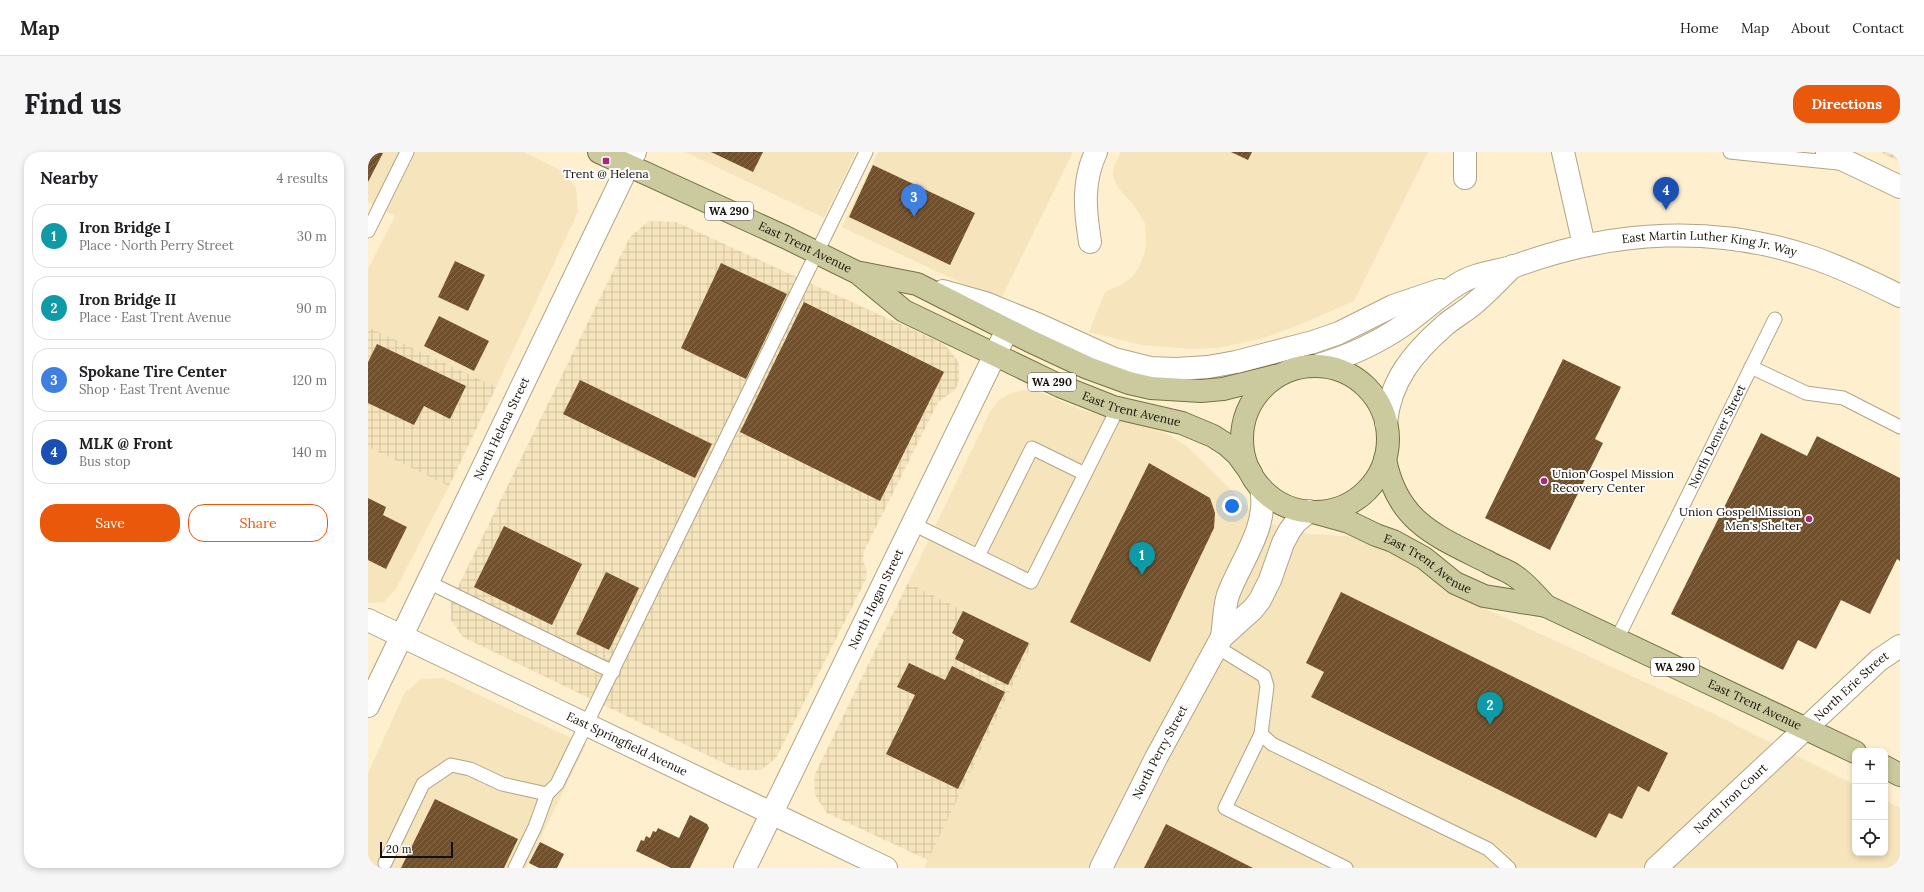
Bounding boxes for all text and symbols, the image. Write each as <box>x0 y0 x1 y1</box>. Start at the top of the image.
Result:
text: Map <box>20 16 60 40</box>
text: Home <box>1680 19 1719 37</box>
text: Map <box>1741 19 1769 37</box>
text: About <box>1791 19 1830 37</box>
text: Contact <box>1852 19 1904 37</box>
button: Directions <box>1793 85 1900 123</box>
text: Find us <box>24 86 122 122</box>
marker: Trent @ Helena <box>601 156 611 166</box>
place label: Trent @ Helena <box>563 166 649 181</box>
text: Nearby <box>40 167 98 189</box>
text: 4 results <box>277 170 328 187</box>
pin: 4 <box>1653 177 1679 210</box>
pin: 3 <box>901 184 927 217</box>
road number: WA 290 <box>705 202 753 220</box>
text: Iron Bridge I <box>79 218 171 237</box>
street label: East Trent Avenue <box>756 218 855 276</box>
street label: East Martin Luther King Jr. Way <box>1621 227 1800 259</box>
text: 1 <box>51 228 57 245</box>
text: 30 m <box>297 228 327 245</box>
text: Place · North Perry Street <box>79 237 234 254</box>
text: Iron Bridge II <box>79 290 176 309</box>
text: 2 <box>51 300 57 317</box>
text: 90 m <box>296 300 327 317</box>
text: Place · East Trent Avenue <box>79 309 231 326</box>
text: Spokane Tire Center <box>79 362 227 381</box>
text: 3 <box>50 372 58 389</box>
text: 120 m <box>292 372 327 389</box>
road number: WA 290 <box>1028 373 1076 391</box>
street label: North Helena Street <box>470 374 532 482</box>
text: Shop · East Trent Avenue <box>79 381 230 398</box>
street label: North Denver Street <box>1685 381 1749 491</box>
street label: East Trent Avenue <box>1080 388 1183 430</box>
text: MLK @ Front <box>79 434 173 453</box>
text: 4 <box>50 444 58 461</box>
text: 140 m <box>292 444 327 461</box>
text: Bus stop <box>79 453 131 470</box>
place label: Union Gospel Mission Recovery Center <box>1552 466 1674 495</box>
marker: Union Gospel Mission Recovery Center <box>1539 476 1549 486</box>
your location <box>1222 496 1242 516</box>
button: Save <box>40 504 180 542</box>
button: Share <box>188 504 328 542</box>
place label: Union Gospel Mission Men's Shelter <box>1679 504 1802 533</box>
marker: Union Gospel Mission Men's Shelter <box>1804 514 1814 524</box>
street label: East Trent Avenue <box>1382 530 1475 597</box>
pin: 1 <box>1129 542 1155 575</box>
street label: North Hogan Street <box>845 546 906 652</box>
street label: North Erie Street <box>1811 648 1892 724</box>
road number: WA 290 <box>1651 658 1699 676</box>
street label: East Trent Avenue <box>1706 676 1805 733</box>
pin: 2 <box>1477 692 1503 725</box>
street label: North Perry Street <box>1129 702 1191 801</box>
street label: East Springfield Avenue <box>564 708 690 779</box>
map controls <box>1852 748 1888 856</box>
button: + <box>1852 748 1888 784</box>
street label: North Iron Court <box>1690 760 1771 836</box>
button: − <box>1852 784 1888 820</box>
button: locate <box>1852 820 1888 856</box>
scale bar <box>380 840 453 859</box>
text: 20 m <box>386 842 411 856</box>

